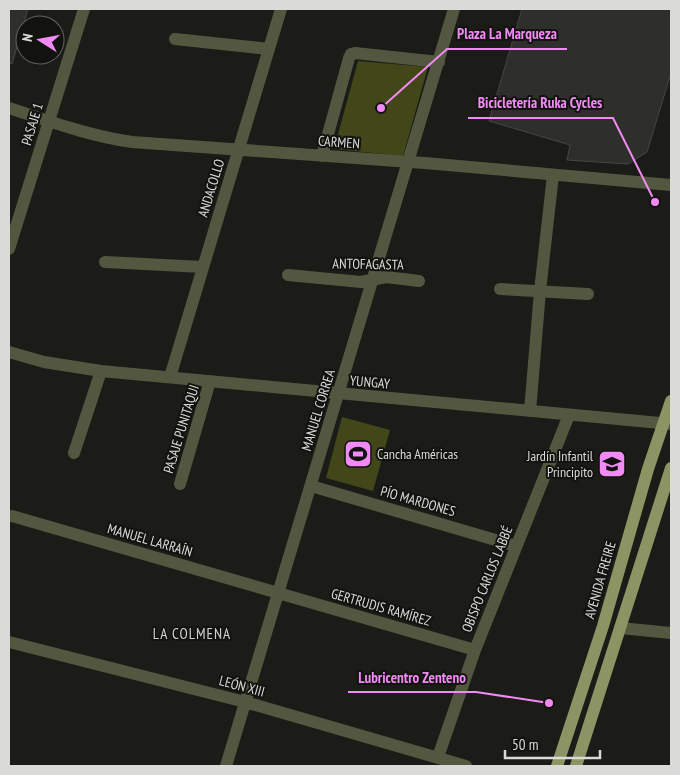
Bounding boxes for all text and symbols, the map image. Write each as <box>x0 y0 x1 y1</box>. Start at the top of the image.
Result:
north arrow <box>15 15 65 65</box>
callout: Plaza La Marqueza <box>447 19 567 49</box>
text: Plaza La Marqueza <box>457 24 557 43</box>
text: N <box>18 32 37 43</box>
callout: Bicicletería Ruka Cycles <box>468 88 613 118</box>
text: Bicicletería Ruka Cycles <box>478 93 602 112</box>
street label: PASAJE 1 <box>17 101 47 147</box>
street label: CARMEN <box>317 132 361 152</box>
street label: ANDACOLLO <box>194 156 228 219</box>
street label: ANTOFAGASTA <box>332 254 404 274</box>
street label: MANUEL CORREA <box>297 367 339 453</box>
street label: YUNGAY <box>349 371 391 393</box>
street label: PASAJE PUNITAQUI <box>159 383 203 475</box>
sports icon: Cancha Américas <box>343 439 373 469</box>
place label: Cancha Américas <box>377 445 458 463</box>
place label: Jardín Infantil Principito <box>526 447 594 481</box>
school or university icon: Jardín Infantil Principito <box>597 449 627 479</box>
street label: PÍO MARDONES <box>378 482 458 520</box>
street label: MANUEL LARRAÍN <box>105 519 195 561</box>
street label: OBISPO CARLOS LABBÉ <box>457 523 517 635</box>
street label: AVENIDA FREIRE <box>580 539 620 621</box>
street label: GERTRUDIS RAMÍREZ <box>329 584 433 630</box>
district label: LA COLMENA <box>153 624 231 643</box>
callout: Lubricentro Zenteno <box>348 662 476 692</box>
text: Lubricentro Zenteno <box>358 668 466 687</box>
street label: LEÓN XIII <box>217 671 267 701</box>
scale bar <box>505 728 600 760</box>
text: 50 m <box>512 735 538 754</box>

